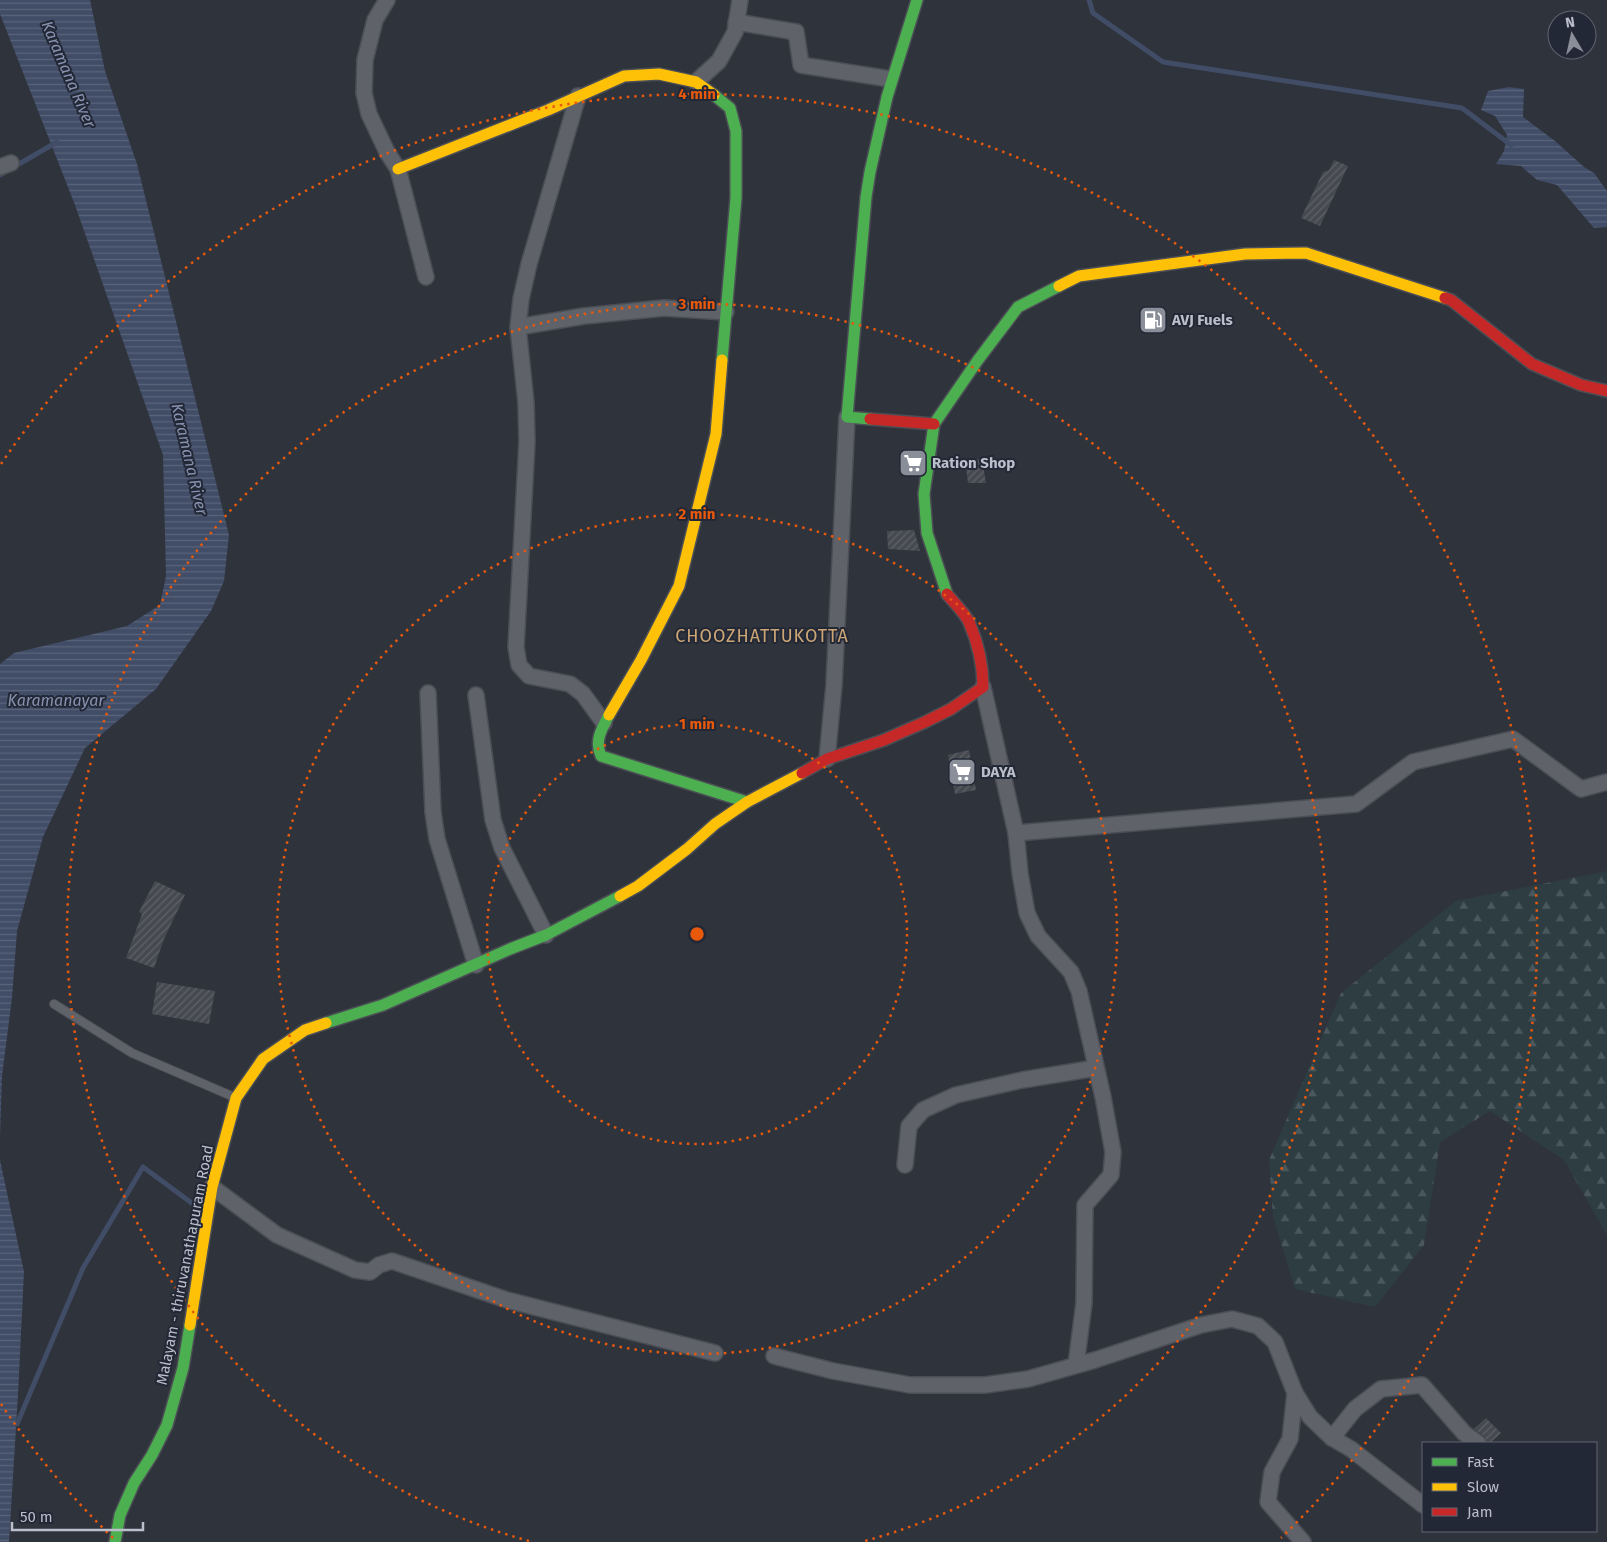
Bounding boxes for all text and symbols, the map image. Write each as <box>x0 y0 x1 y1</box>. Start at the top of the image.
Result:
north arrow <box>1547 10 1597 60</box>
text: N <box>1564 14 1576 32</box>
water label: Karamana River <box>37 18 100 131</box>
text: 4 min <box>678 85 716 103</box>
text: 3 min <box>678 295 715 313</box>
fuel station icon: AVJ Fuels <box>1138 305 1168 335</box>
place label: AVJ Fuels <box>1171 311 1233 329</box>
water label: Karamana River <box>167 401 212 518</box>
supermarket icon: Ration Shop <box>898 448 928 478</box>
place label: Ration Shop <box>932 454 1015 472</box>
text: 2 min <box>679 505 715 523</box>
district label: CHOOZHATTUKOTTA <box>675 625 849 647</box>
water label: Karamanayar <box>8 691 105 710</box>
text: 1 min <box>679 715 715 733</box>
supermarket icon: DAYA <box>947 757 977 787</box>
place label: DAYA <box>981 763 1017 781</box>
centre of rings <box>688 925 706 943</box>
street label: Malayam - thiruvanathapuram Road <box>153 1143 217 1387</box>
legend <box>1422 1442 1597 1532</box>
text: Fast <box>1467 1453 1494 1471</box>
text: Slow <box>1467 1478 1499 1496</box>
scale bar <box>12 1500 144 1532</box>
text: Jam <box>1467 1503 1493 1521</box>
text: 50 m <box>20 1508 53 1526</box>

